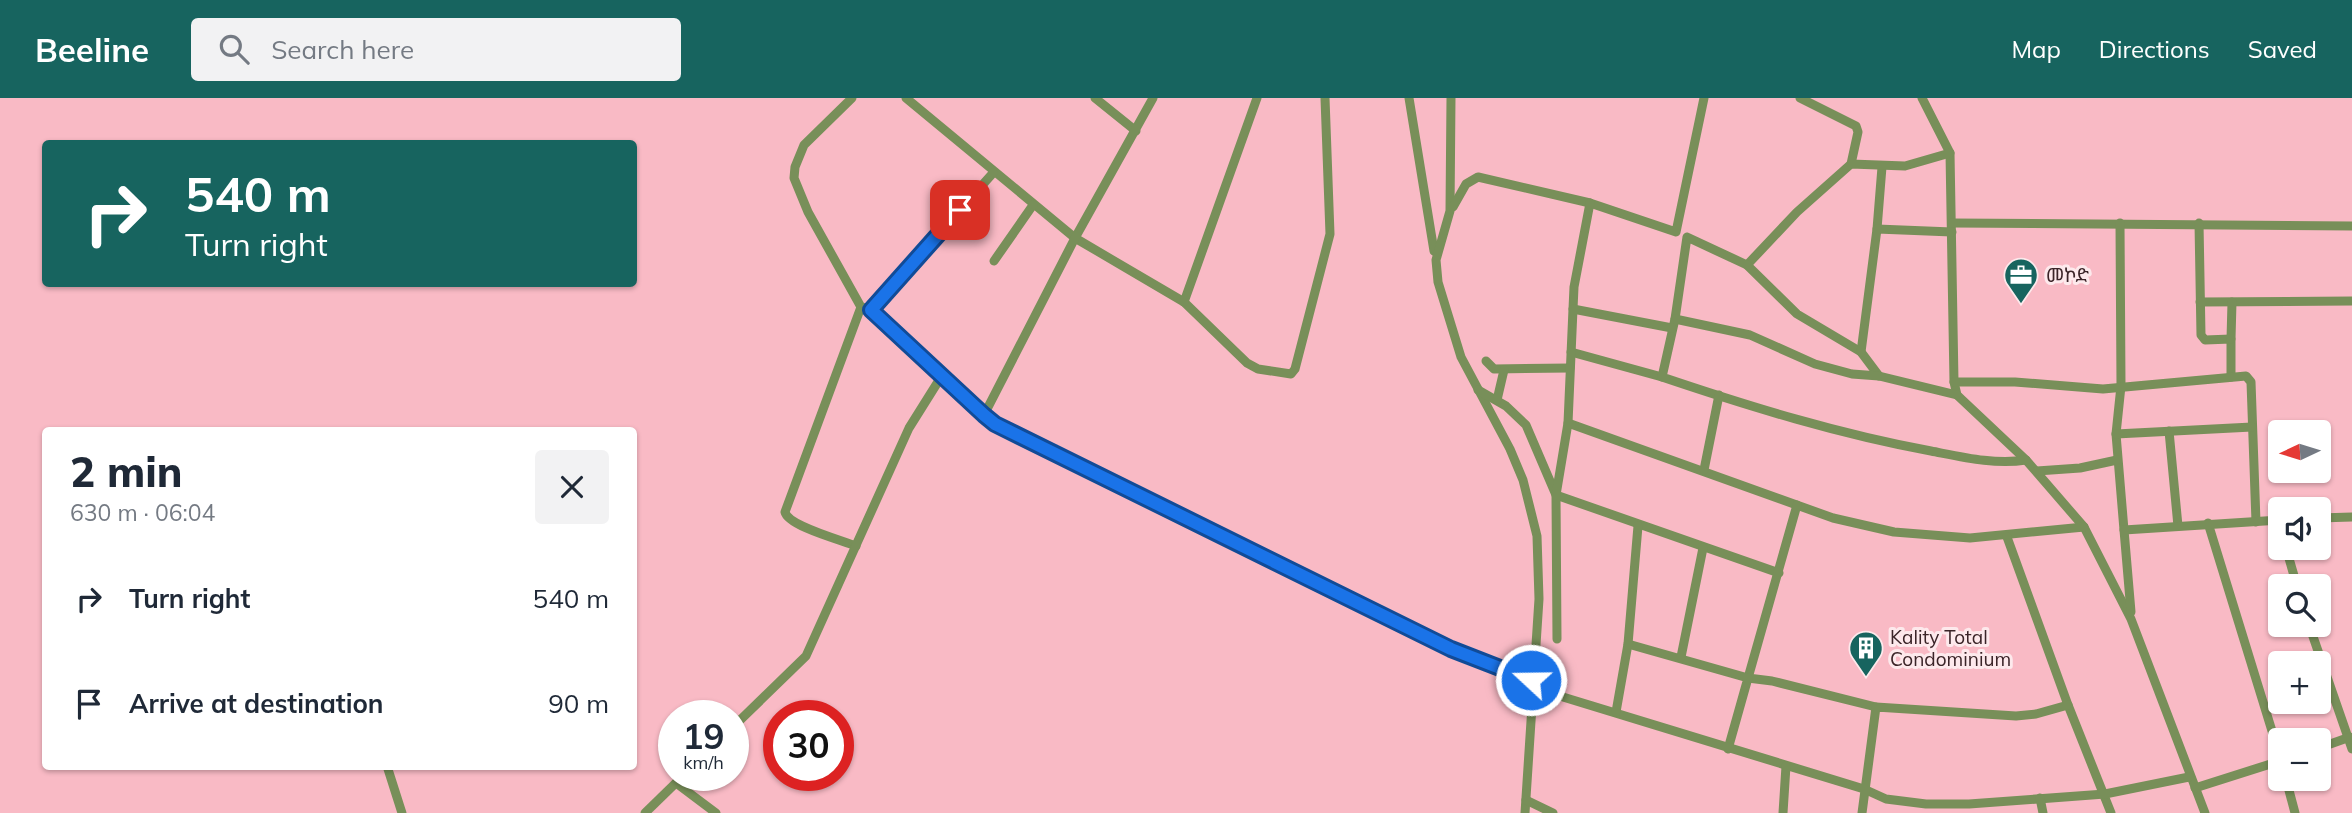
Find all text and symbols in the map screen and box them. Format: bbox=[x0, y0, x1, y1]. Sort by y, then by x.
search box bbox=[191, 18, 681, 81]
text: Beeline bbox=[35, 29, 149, 70]
icon: search bbox=[215, 30, 253, 68]
text: Search here bbox=[271, 33, 414, 66]
text: Map bbox=[2011, 34, 2061, 64]
text: Directions bbox=[2099, 34, 2210, 64]
text: Saved bbox=[2248, 34, 2317, 64]
text: 540 m bbox=[185, 163, 331, 224]
icon: right bbox=[70, 168, 161, 259]
pin bbox=[930, 180, 990, 240]
icon: arrive bbox=[941, 191, 979, 229]
text: Turn right bbox=[185, 224, 328, 264]
office icon: መኮድ bbox=[2002, 256, 2040, 305]
place label: መኮድ bbox=[2046, 263, 2090, 287]
north arrow bbox=[2268, 420, 2331, 483]
map controls bbox=[2268, 420, 2331, 791]
text: 2 min bbox=[70, 445, 183, 498]
button: close bbox=[535, 450, 609, 524]
button: sound bbox=[2268, 497, 2331, 560]
text: 630 m · 06:04 bbox=[70, 498, 215, 527]
button: search bbox=[2268, 574, 2331, 637]
icon: right bbox=[70, 580, 108, 618]
text: Turn right bbox=[129, 582, 250, 615]
text: 540 m bbox=[533, 582, 609, 615]
place label: Kality Total Condominium bbox=[1890, 625, 2011, 671]
building icon: Kality Total Condominium bbox=[1847, 629, 1885, 678]
position arrow bbox=[1494, 643, 1568, 717]
button: + bbox=[2268, 651, 2331, 714]
icon: arrive bbox=[70, 685, 108, 723]
text: Arrive at destination bbox=[129, 687, 384, 720]
text: 90 m bbox=[548, 687, 609, 720]
speed limit sign: 30 bbox=[763, 700, 854, 791]
text: 19 bbox=[682, 714, 725, 758]
button: − bbox=[2268, 728, 2331, 791]
text: km/h bbox=[683, 751, 724, 774]

